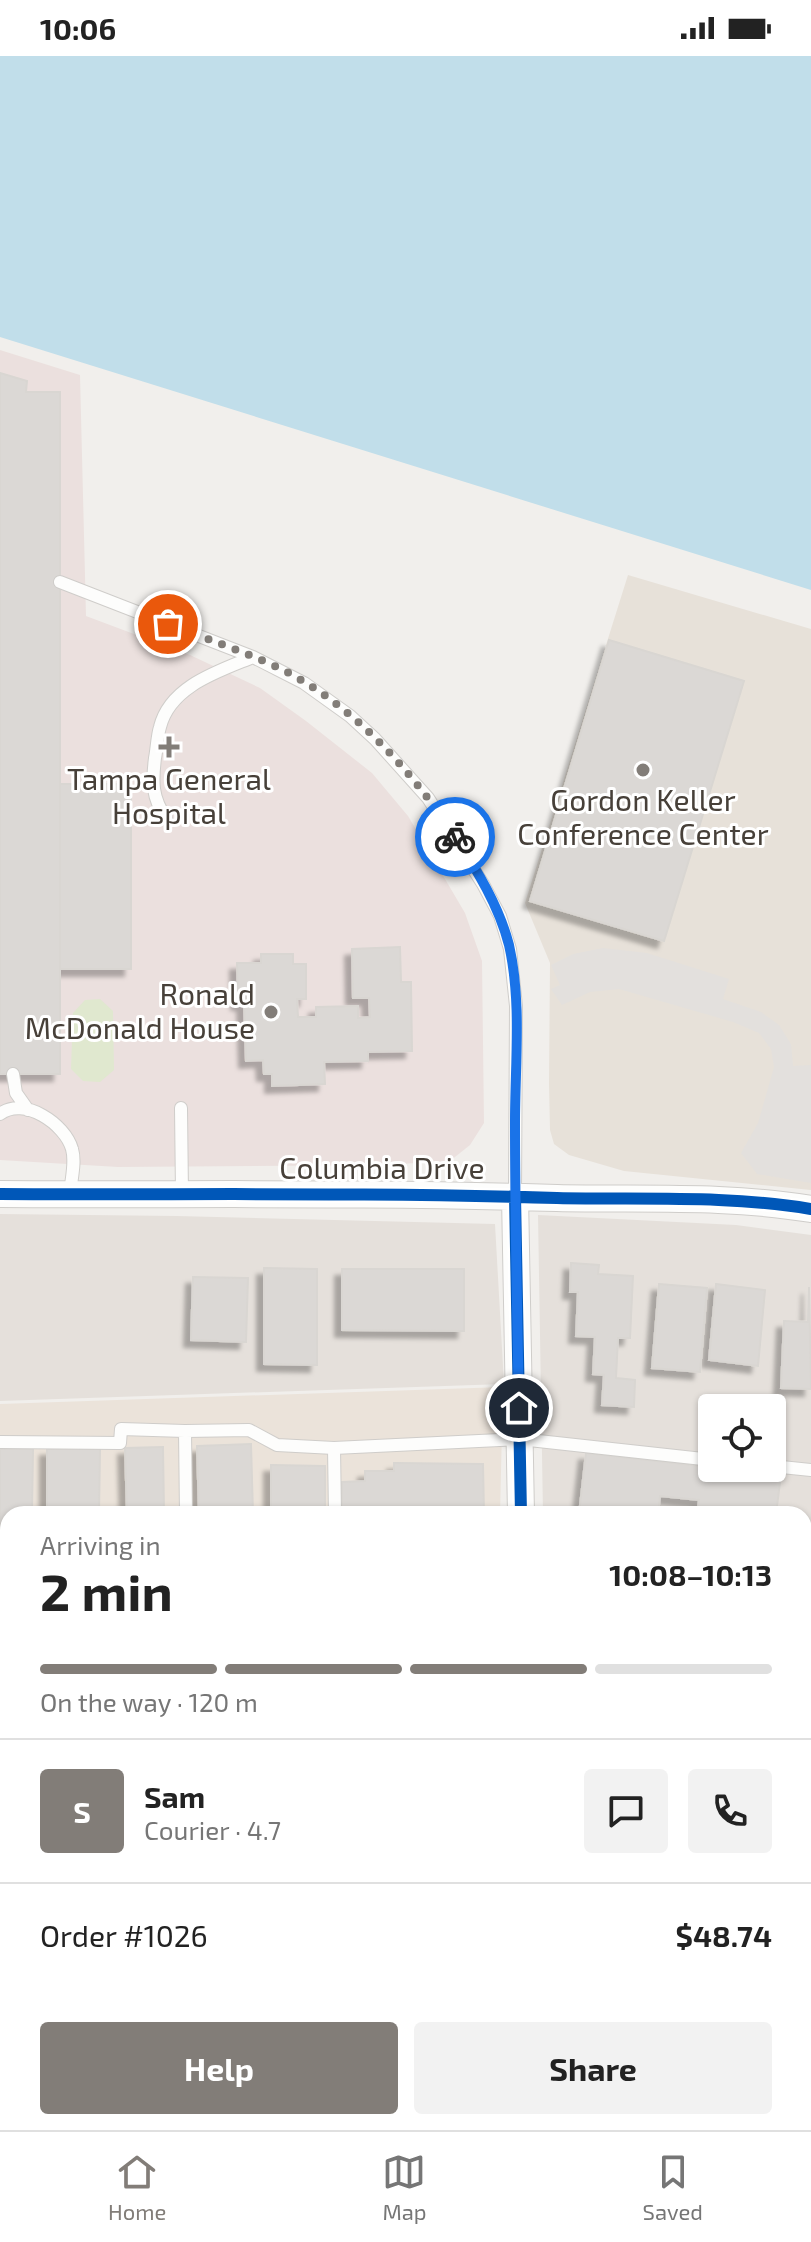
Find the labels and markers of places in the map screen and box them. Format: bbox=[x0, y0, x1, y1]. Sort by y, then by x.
pin bbox=[134, 590, 202, 658]
marker: Tampa General Hospital bbox=[158, 736, 180, 758]
place label: Tampa General Hospital bbox=[67, 760, 271, 830]
marker: Gordon Keller Conference Center bbox=[634, 761, 652, 779]
place label: Gordon Keller Conference Center bbox=[517, 781, 769, 851]
place label: Ronald McDonald House bbox=[25, 975, 255, 1045]
marker: Ronald McDonald House bbox=[262, 1003, 280, 1021]
pin bbox=[485, 1374, 553, 1442]

